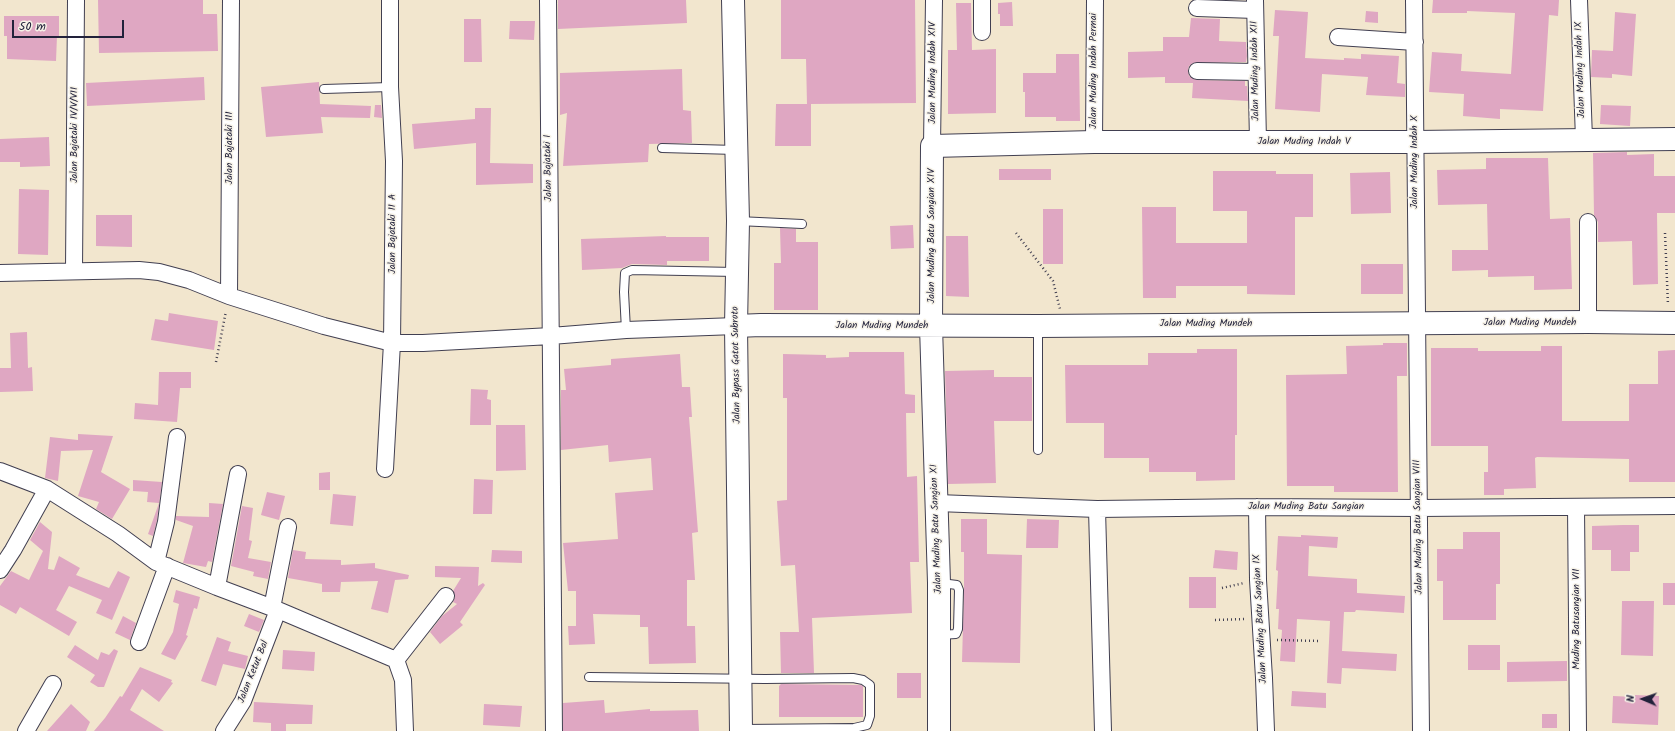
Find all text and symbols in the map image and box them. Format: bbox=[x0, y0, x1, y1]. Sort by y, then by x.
scale bar bbox=[14, 12, 126, 38]
street label: Jalan Muding Indah Permai bbox=[1088, 13, 1100, 129]
text: 50 m bbox=[19, 17, 46, 36]
street label: Jalan Muding Indah XII bbox=[1249, 21, 1263, 121]
street label: Jalan Muding Indah IX bbox=[1573, 21, 1589, 119]
street label: Jalan Muding Indah XIV bbox=[927, 22, 939, 124]
street label: Jalan Bajataki IV/V/VII bbox=[69, 87, 81, 183]
street label: Jalan Bajataki III bbox=[224, 111, 236, 185]
street label: Jalan Muding Indah X bbox=[1409, 115, 1421, 209]
street label: Jalan Bajataki I bbox=[542, 134, 556, 202]
street label: Jalan Muding Indah V bbox=[1258, 136, 1350, 148]
street label: Jalan Muding Batu Sangian XIV bbox=[926, 169, 938, 303]
street label: Jalan Bajataki II A bbox=[387, 194, 399, 274]
street label: Jalan Bypass Gatot Subroto bbox=[730, 306, 744, 424]
street label: Jalan Muding Mundeh bbox=[1484, 317, 1576, 329]
street label: Jalan Muding Mundeh bbox=[1160, 318, 1252, 330]
street label: Jalan Muding Mundeh bbox=[836, 320, 928, 332]
street label: Jalan Muding Batu Sangian VIII bbox=[1412, 459, 1426, 595]
street label: Jalan Muding Batu Sangian XI bbox=[929, 464, 945, 594]
street label: Jalan Muding Batu Sangian bbox=[1248, 501, 1364, 513]
street label: Jalan Muding Batu Sangian IX bbox=[1252, 554, 1270, 684]
street label: Muding Batusangian VII bbox=[1571, 569, 1583, 669]
street label: Jalan Ketut Bal bbox=[236, 639, 272, 705]
north arrow bbox=[1623, 679, 1663, 719]
text: N bbox=[1622, 695, 1640, 702]

